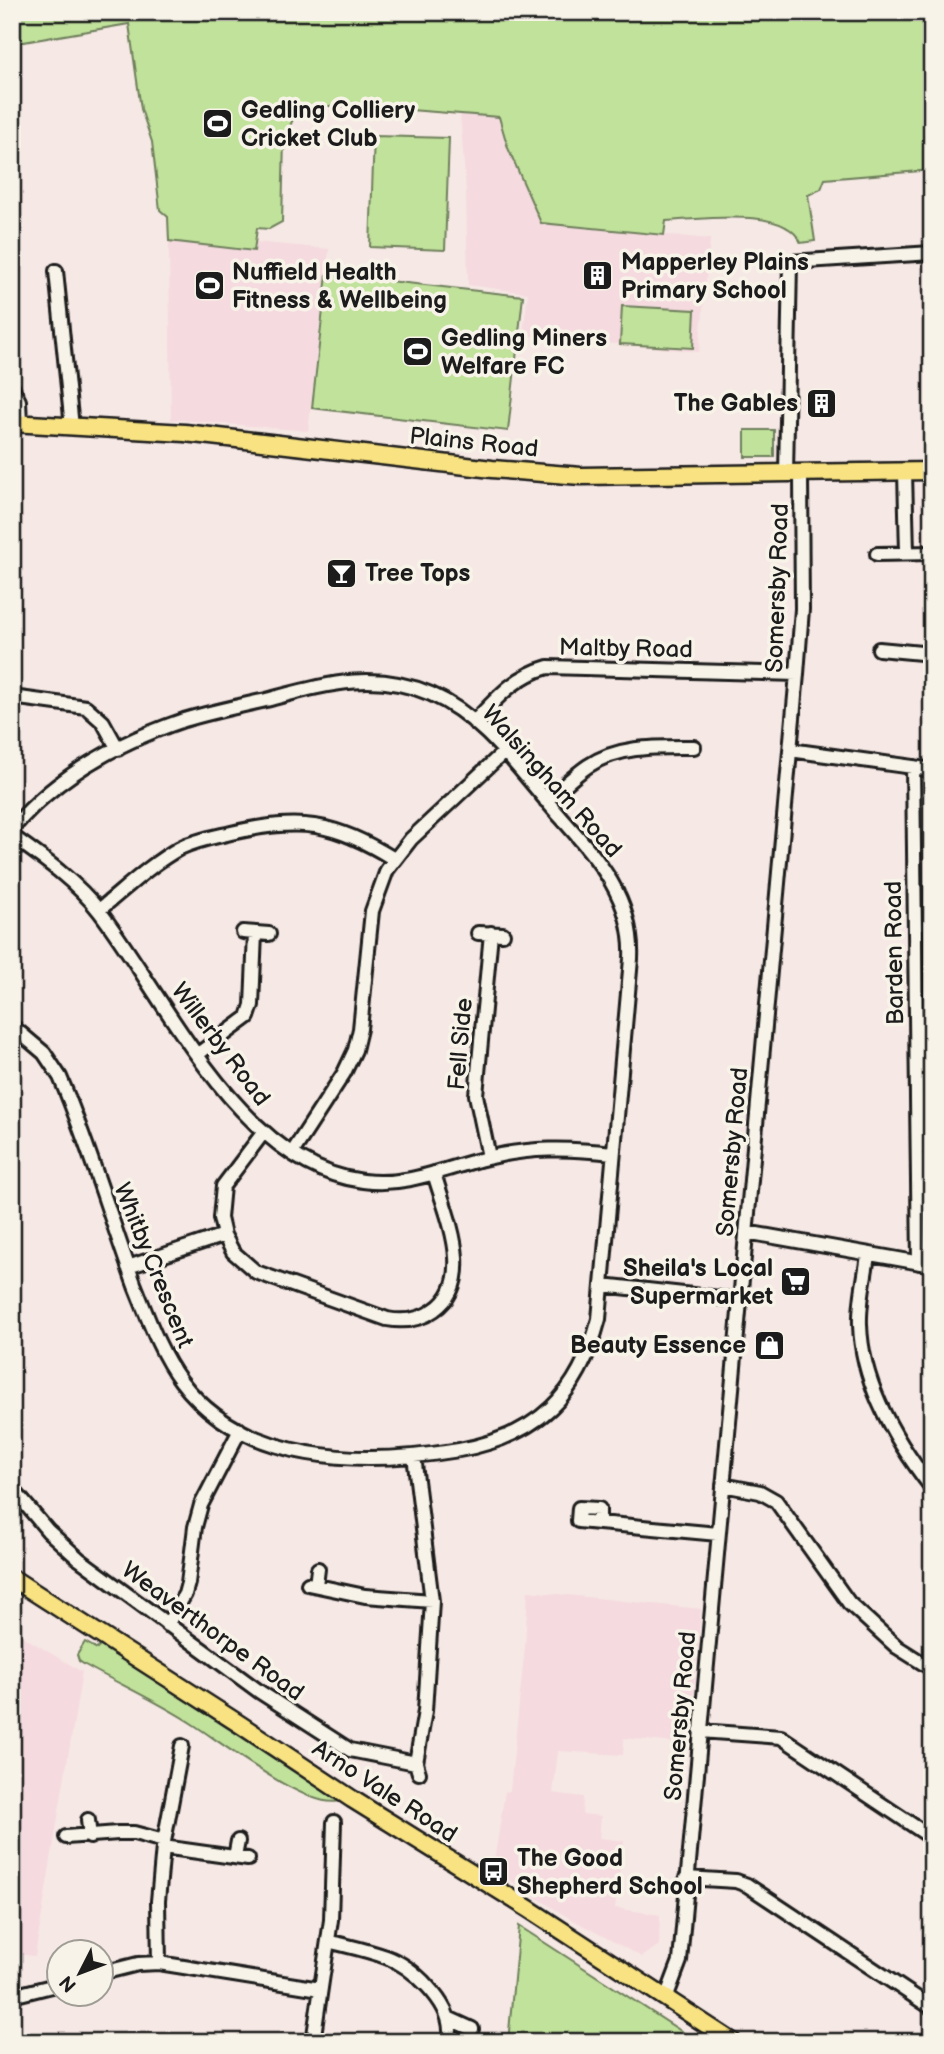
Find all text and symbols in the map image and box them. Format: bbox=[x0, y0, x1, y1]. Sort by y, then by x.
place label: Gedling Colliery Cricket Club bbox=[241, 96, 415, 153]
sports icon: Gedling Colliery Cricket Club bbox=[201, 107, 235, 141]
place label: Mapperley Plains Primary School bbox=[621, 248, 809, 305]
place label: Nuffield Health Fitness & Wellbeing bbox=[232, 258, 447, 315]
building icon: Mapperley Plains Primary School bbox=[581, 259, 615, 293]
sports icon: Nuffield Health Fitness & Wellbeing bbox=[192, 269, 226, 303]
place label: Gedling Miners Welfare FC bbox=[441, 324, 607, 381]
sports icon: Gedling Miners Welfare FC bbox=[401, 335, 435, 369]
building icon: The Gables bbox=[804, 386, 838, 420]
place label: The Gables bbox=[674, 389, 798, 418]
street label: Plains Road bbox=[408, 421, 540, 464]
street label: Somersby Road bbox=[760, 503, 795, 673]
bar icon: Tree Tops bbox=[325, 556, 359, 590]
place label: Tree Tops bbox=[365, 559, 471, 588]
street label: Maltby Road bbox=[559, 633, 693, 664]
street label: Walsingham Road bbox=[475, 699, 628, 864]
street label: Barden Road bbox=[879, 881, 910, 1025]
street label: Willerby Road bbox=[165, 977, 276, 1112]
street label: Fell Side bbox=[442, 997, 479, 1091]
street label: Somersby Road bbox=[711, 1066, 754, 1238]
street label: Whitby Crescent bbox=[107, 1178, 200, 1353]
place label: Sheila's Local Supermarket bbox=[623, 1254, 773, 1311]
supermarket icon: Sheila's Local Supermarket bbox=[779, 1265, 813, 1299]
shop icon: Beauty Essence bbox=[752, 1328, 786, 1362]
place label: Beauty Essence bbox=[570, 1331, 746, 1360]
street label: Weaverthorpe Road bbox=[116, 1555, 310, 1707]
street label: Somersby Road bbox=[659, 1630, 702, 1802]
street label: Arno Vale Road bbox=[307, 1734, 463, 1849]
place label: The Good Shepherd School bbox=[517, 1844, 703, 1901]
bus stop icon: The Good Shepherd School bbox=[477, 1855, 511, 1889]
north arrow bbox=[46, 1938, 116, 2008]
text: N bbox=[55, 1970, 82, 1996]

